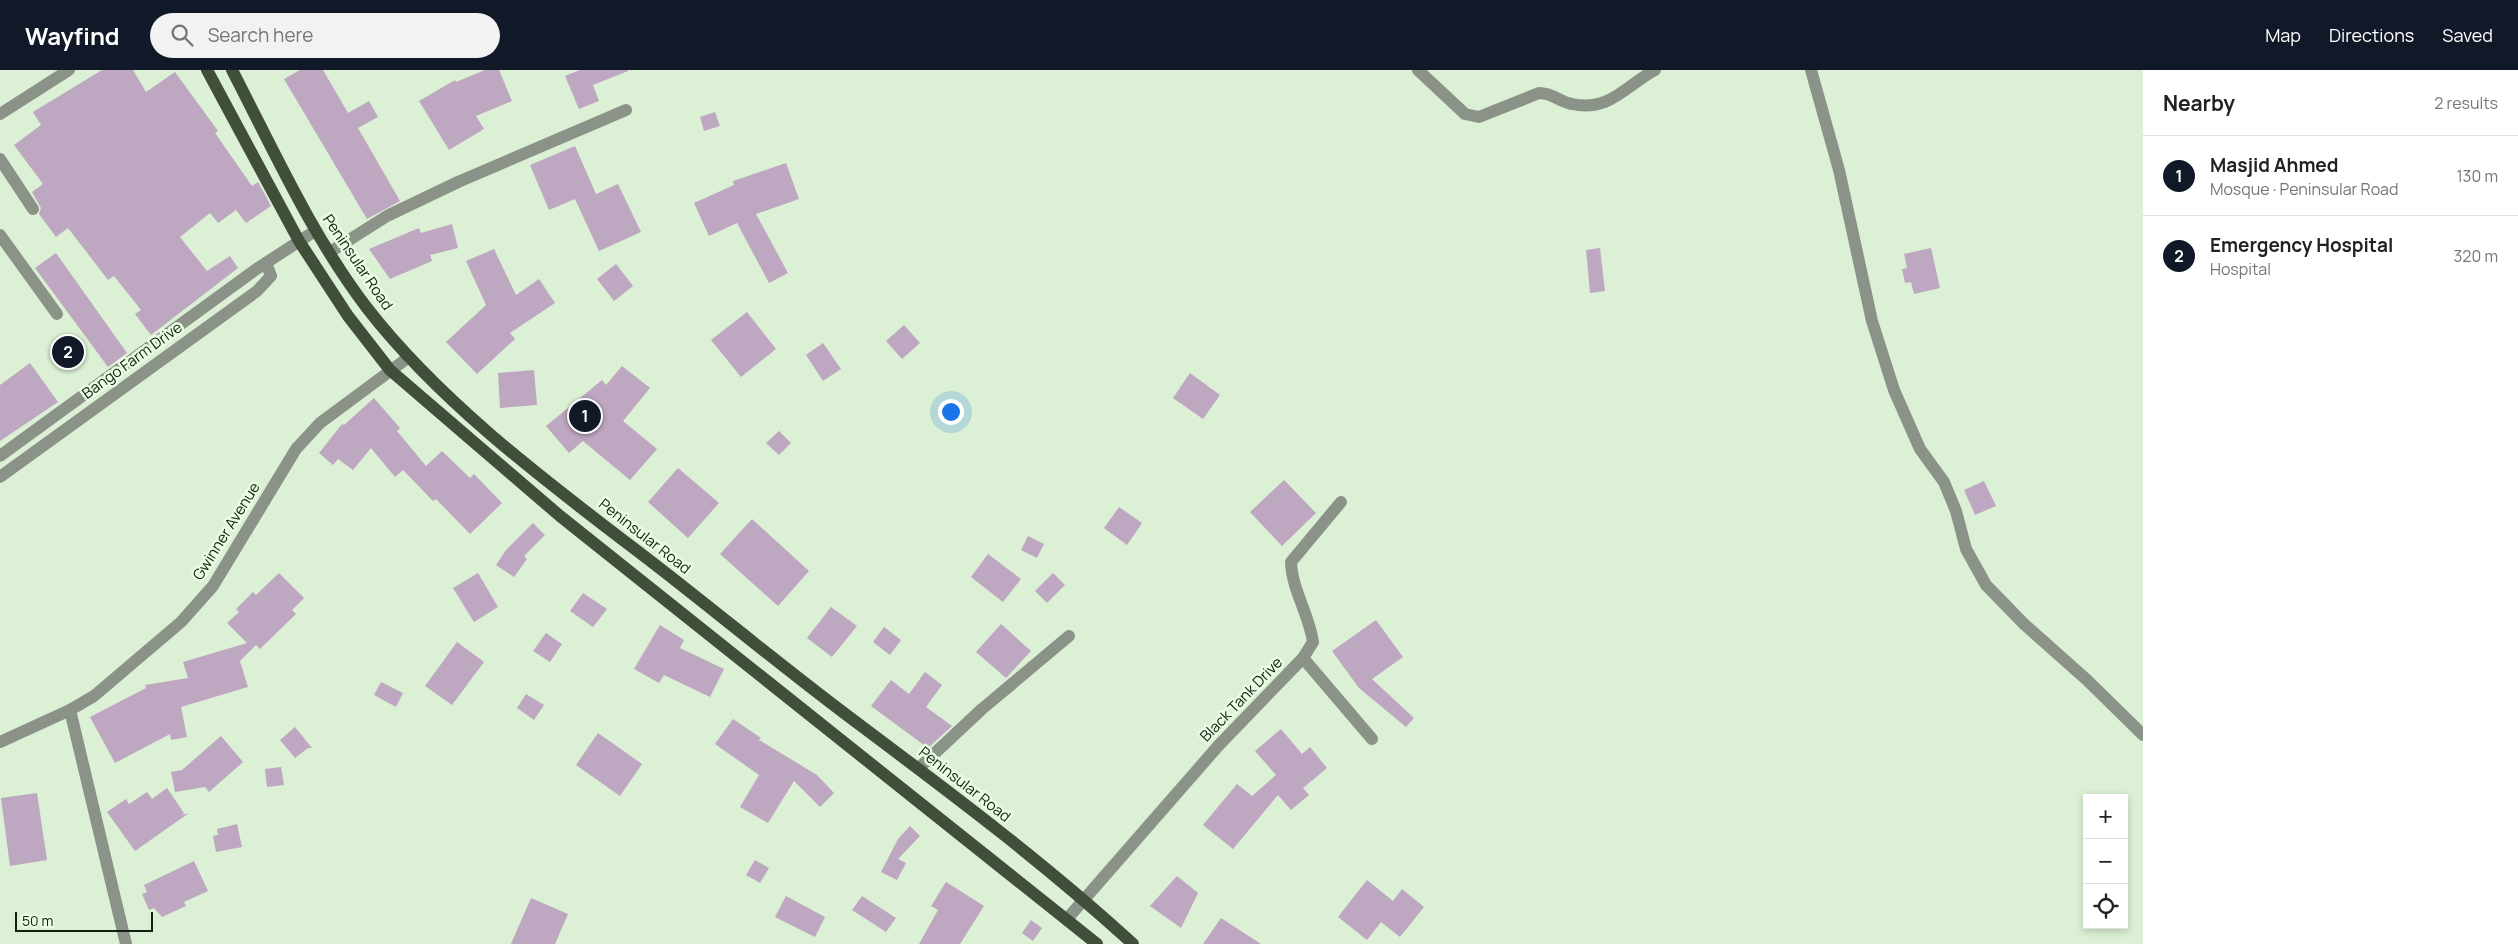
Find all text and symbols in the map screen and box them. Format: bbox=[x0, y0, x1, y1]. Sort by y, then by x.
search box bbox=[150, 13, 500, 58]
text: Wayfind bbox=[25, 19, 120, 52]
icon: search bbox=[168, 21, 196, 49]
text: Search here bbox=[208, 22, 313, 48]
text: Map bbox=[2265, 23, 2301, 47]
text: Directions bbox=[2329, 23, 2414, 47]
text: Saved bbox=[2442, 23, 2493, 47]
text: Nearby bbox=[2163, 89, 2235, 117]
text: 2 results bbox=[2434, 92, 2498, 114]
text: Masjid Ahmed bbox=[2210, 152, 2339, 178]
text: 1 bbox=[2175, 165, 2183, 187]
text: 130 m bbox=[2456, 165, 2498, 187]
text: Mosque · Peninsular Road bbox=[2210, 178, 2398, 200]
street label: Peninsular Road bbox=[318, 210, 398, 314]
text: Emergency Hospital bbox=[2210, 232, 2393, 258]
text: 2 bbox=[2174, 245, 2184, 267]
text: 320 m bbox=[2454, 245, 2498, 267]
text: Hospital bbox=[2210, 258, 2271, 280]
street label: Bango Farm Drive bbox=[78, 316, 186, 403]
pin: 2 bbox=[52, 333, 84, 371]
pin: 1 bbox=[569, 397, 601, 435]
your location bbox=[938, 399, 964, 425]
street label: Gwinner Avenue bbox=[187, 478, 265, 584]
street label: Peninsular Road bbox=[595, 493, 695, 579]
street label: Black Tank Drive bbox=[1195, 652, 1287, 746]
street label: Peninsular Road bbox=[915, 741, 1015, 827]
map controls bbox=[2083, 794, 2128, 929]
button: + bbox=[2083, 794, 2128, 839]
button: − bbox=[2083, 839, 2128, 884]
button: locate bbox=[2083, 884, 2128, 929]
scale bar bbox=[15, 909, 152, 932]
text: 50 m bbox=[22, 911, 53, 930]

